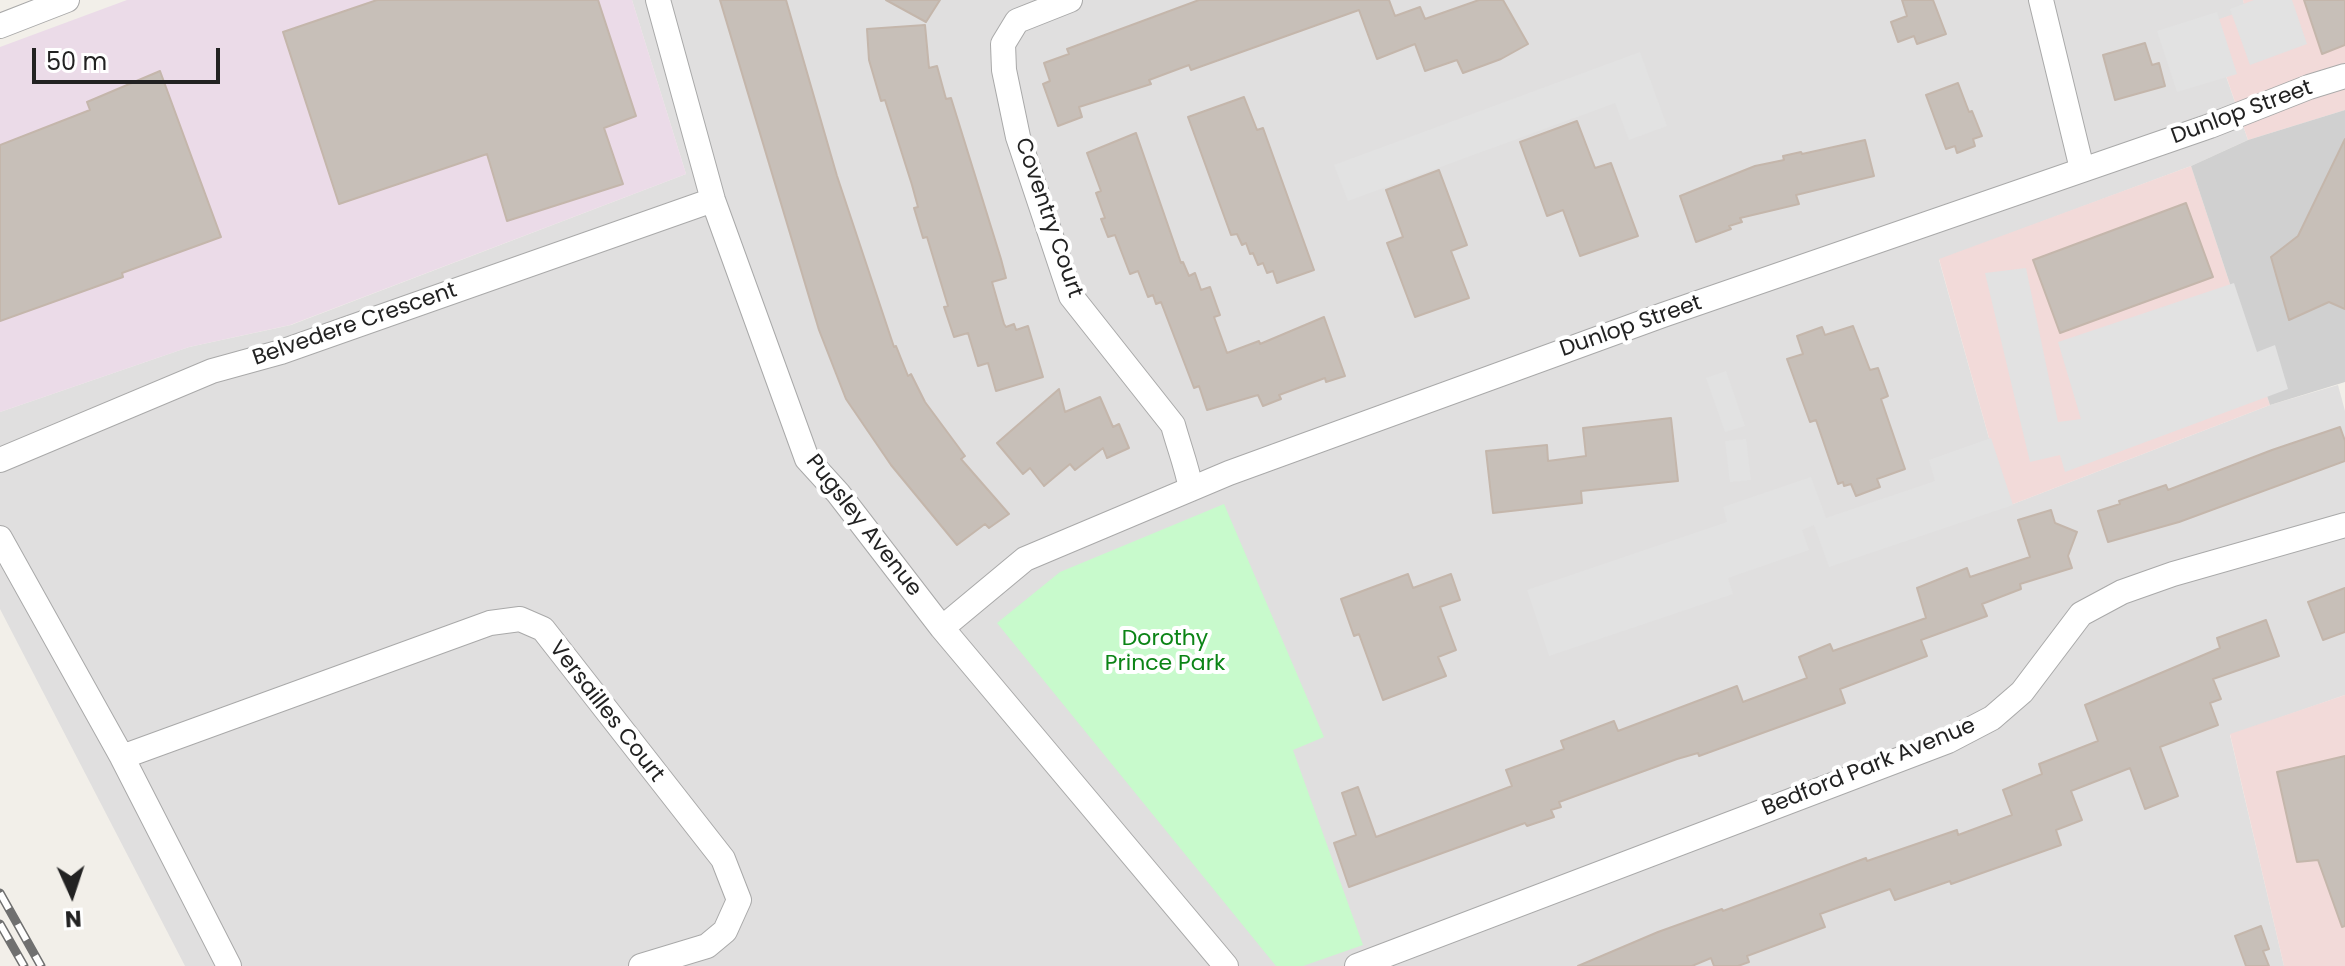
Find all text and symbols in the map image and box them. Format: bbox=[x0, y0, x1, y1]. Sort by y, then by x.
scale bar bbox=[36, 32, 224, 82]
text: 50 m bbox=[46, 45, 107, 78]
street label: Dunlop Street bbox=[2168, 75, 2316, 151]
street label: Coventry Court bbox=[1008, 135, 1088, 301]
street label: Belvedere Crescent bbox=[249, 278, 461, 372]
street label: Dunlop Street bbox=[1557, 290, 1705, 364]
street label: Pugsley Avenue bbox=[799, 450, 927, 602]
park label: Dorothy Prince Park bbox=[1105, 626, 1225, 678]
street label: Versailles Court bbox=[543, 636, 669, 788]
street label: Bedford Park Avenue bbox=[1758, 713, 1980, 823]
north arrow bbox=[32, 854, 112, 934]
text: N bbox=[64, 903, 82, 934]

